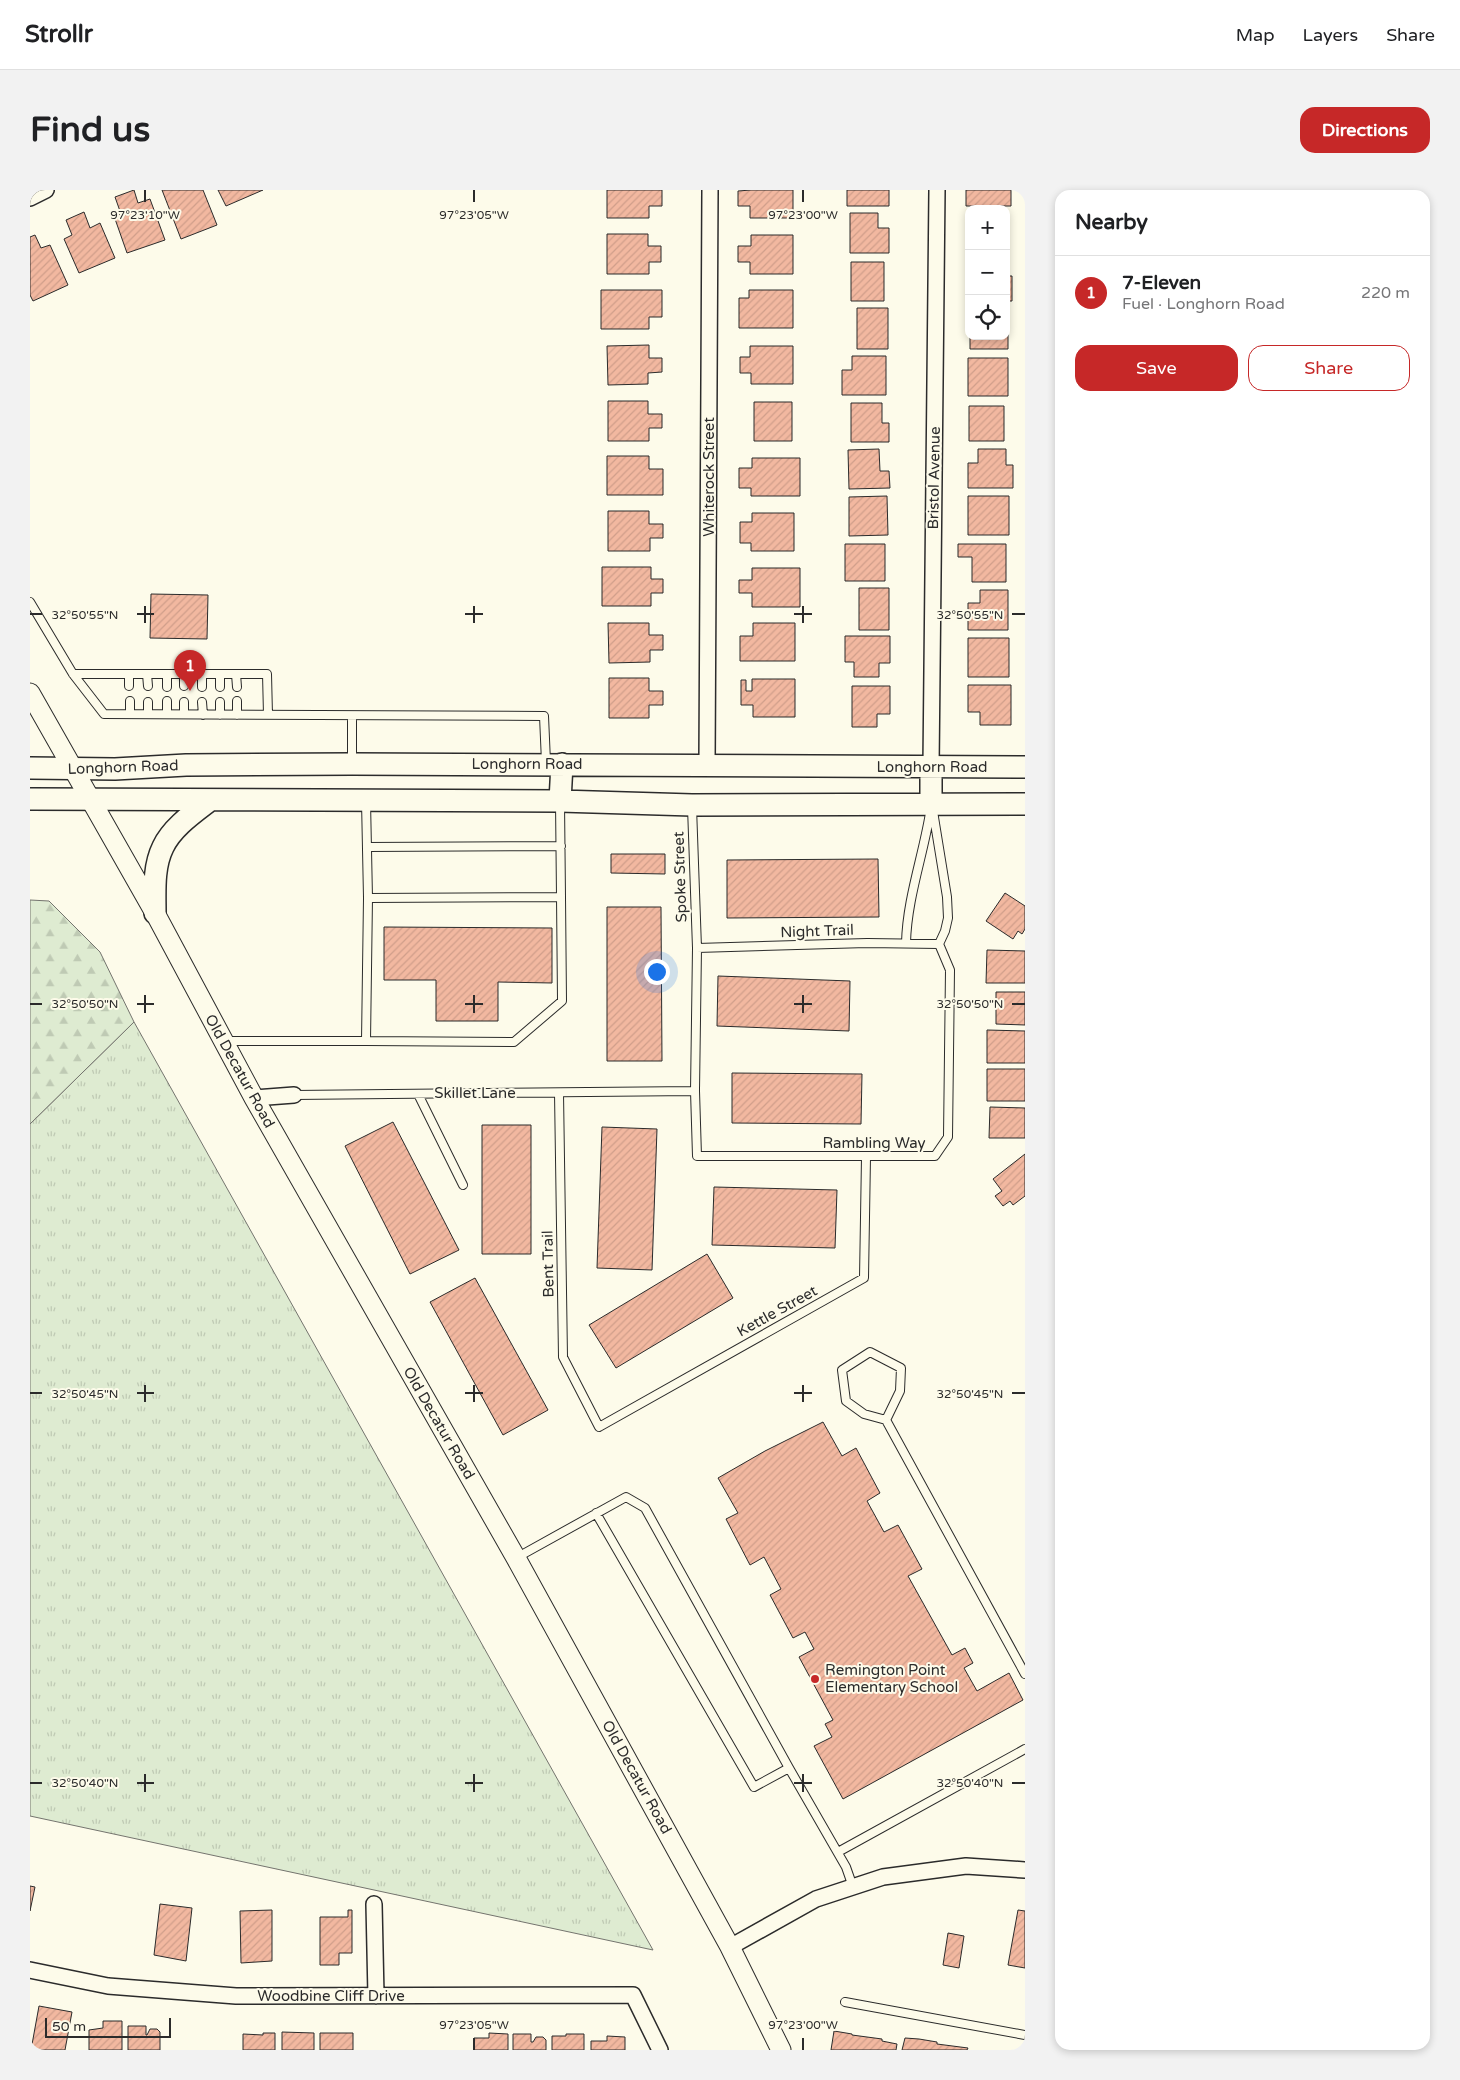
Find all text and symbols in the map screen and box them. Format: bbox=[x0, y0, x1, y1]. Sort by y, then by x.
text: Strollr bbox=[25, 20, 93, 49]
text: Map bbox=[1236, 24, 1275, 46]
text: Layers bbox=[1303, 24, 1358, 46]
text: Share bbox=[1386, 24, 1435, 46]
button: Directions bbox=[1300, 107, 1430, 153]
text: Find us bbox=[30, 109, 150, 151]
map controls bbox=[965, 205, 1010, 340]
button: + bbox=[965, 205, 1010, 250]
text: 97°23'10"W bbox=[110, 208, 180, 222]
text: 97°23'05"W bbox=[439, 208, 509, 222]
text: 97°23'00"W bbox=[768, 208, 838, 222]
text: Nearby bbox=[1075, 210, 1148, 235]
button: − bbox=[965, 250, 1010, 295]
text: 7-Eleven bbox=[1122, 272, 1201, 294]
text: 1 bbox=[1086, 283, 1096, 303]
text: 220 m bbox=[1361, 283, 1410, 303]
text: Fuel · Longhorn Road bbox=[1122, 294, 1285, 314]
button: locate bbox=[965, 295, 1010, 340]
button: Save bbox=[1075, 345, 1238, 391]
button: Share bbox=[1248, 345, 1410, 391]
street label: Whiterock Street bbox=[700, 417, 718, 537]
street label: Bristol Avenue bbox=[924, 426, 944, 530]
text: 32°50'55"N bbox=[52, 608, 119, 622]
text: 32°50'55"N bbox=[937, 608, 1004, 622]
pin: 1 bbox=[174, 650, 206, 691]
street label: Longhorn Road bbox=[471, 755, 583, 773]
street label: Longhorn Road bbox=[67, 756, 179, 778]
street label: Longhorn Road bbox=[876, 758, 988, 776]
street label: Spoke Street bbox=[669, 831, 691, 923]
street label: Night Trail bbox=[780, 921, 854, 941]
your location bbox=[644, 959, 670, 985]
text: 32°50'50"N bbox=[52, 997, 119, 1011]
text: 32°50'50"N bbox=[937, 997, 1004, 1011]
street label: Old Decatur Road bbox=[201, 1011, 279, 1131]
street label: Skillet Lane bbox=[434, 1084, 516, 1102]
street label: Rambling Way bbox=[822, 1134, 926, 1152]
street label: Bent Trail bbox=[538, 1230, 558, 1298]
street label: Kettle Street bbox=[734, 1281, 821, 1340]
street label: Old Decatur Road bbox=[399, 1363, 479, 1483]
text: 32°50'45"N bbox=[52, 1387, 119, 1401]
text: 32°50'45"N bbox=[937, 1387, 1004, 1401]
place label: Remington Point Elementary School bbox=[825, 1661, 958, 1696]
marker: Remington Point Elementary School bbox=[809, 1673, 821, 1685]
street label: Old Decatur Road bbox=[598, 1717, 676, 1837]
text: 32°50'40"N bbox=[52, 1776, 119, 1790]
text: 32°50'40"N bbox=[937, 1776, 1004, 1790]
street label: Woodbine Cliff Drive bbox=[257, 1987, 405, 2005]
scale bar bbox=[45, 2015, 171, 2038]
text: 50 m bbox=[52, 2018, 86, 2035]
text: 97°23'05"W bbox=[439, 2018, 509, 2032]
text: 97°23'00"W bbox=[768, 2018, 838, 2032]

